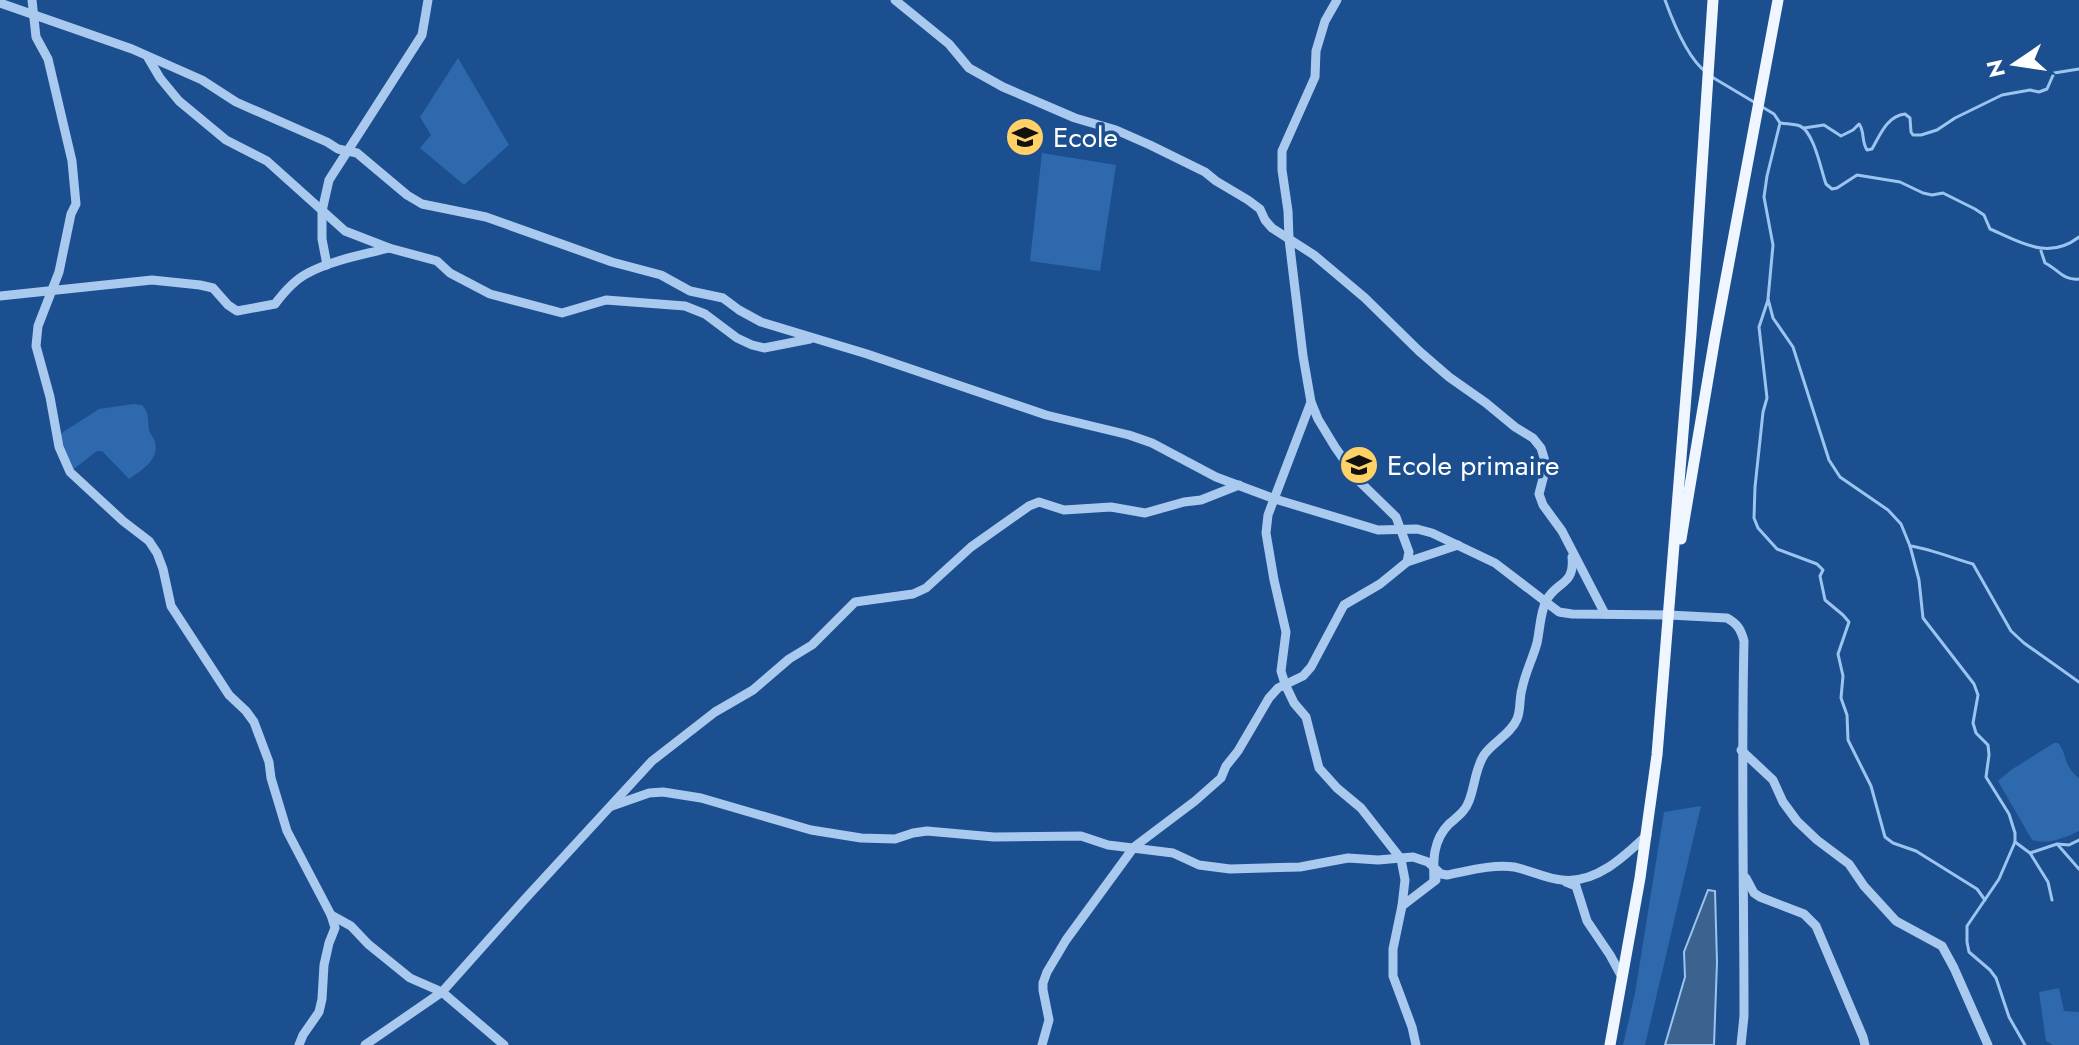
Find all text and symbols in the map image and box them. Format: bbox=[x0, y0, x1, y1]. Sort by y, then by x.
north arrow bbox=[1975, 24, 2055, 104]
text: N bbox=[1978, 56, 2013, 81]
school or university icon: Ecole bbox=[1004, 116, 1046, 158]
place label: Ecole bbox=[1053, 117, 1118, 158]
school or university icon: Ecole primaire bbox=[1338, 444, 1380, 486]
place label: Ecole primaire bbox=[1387, 445, 1559, 486]

